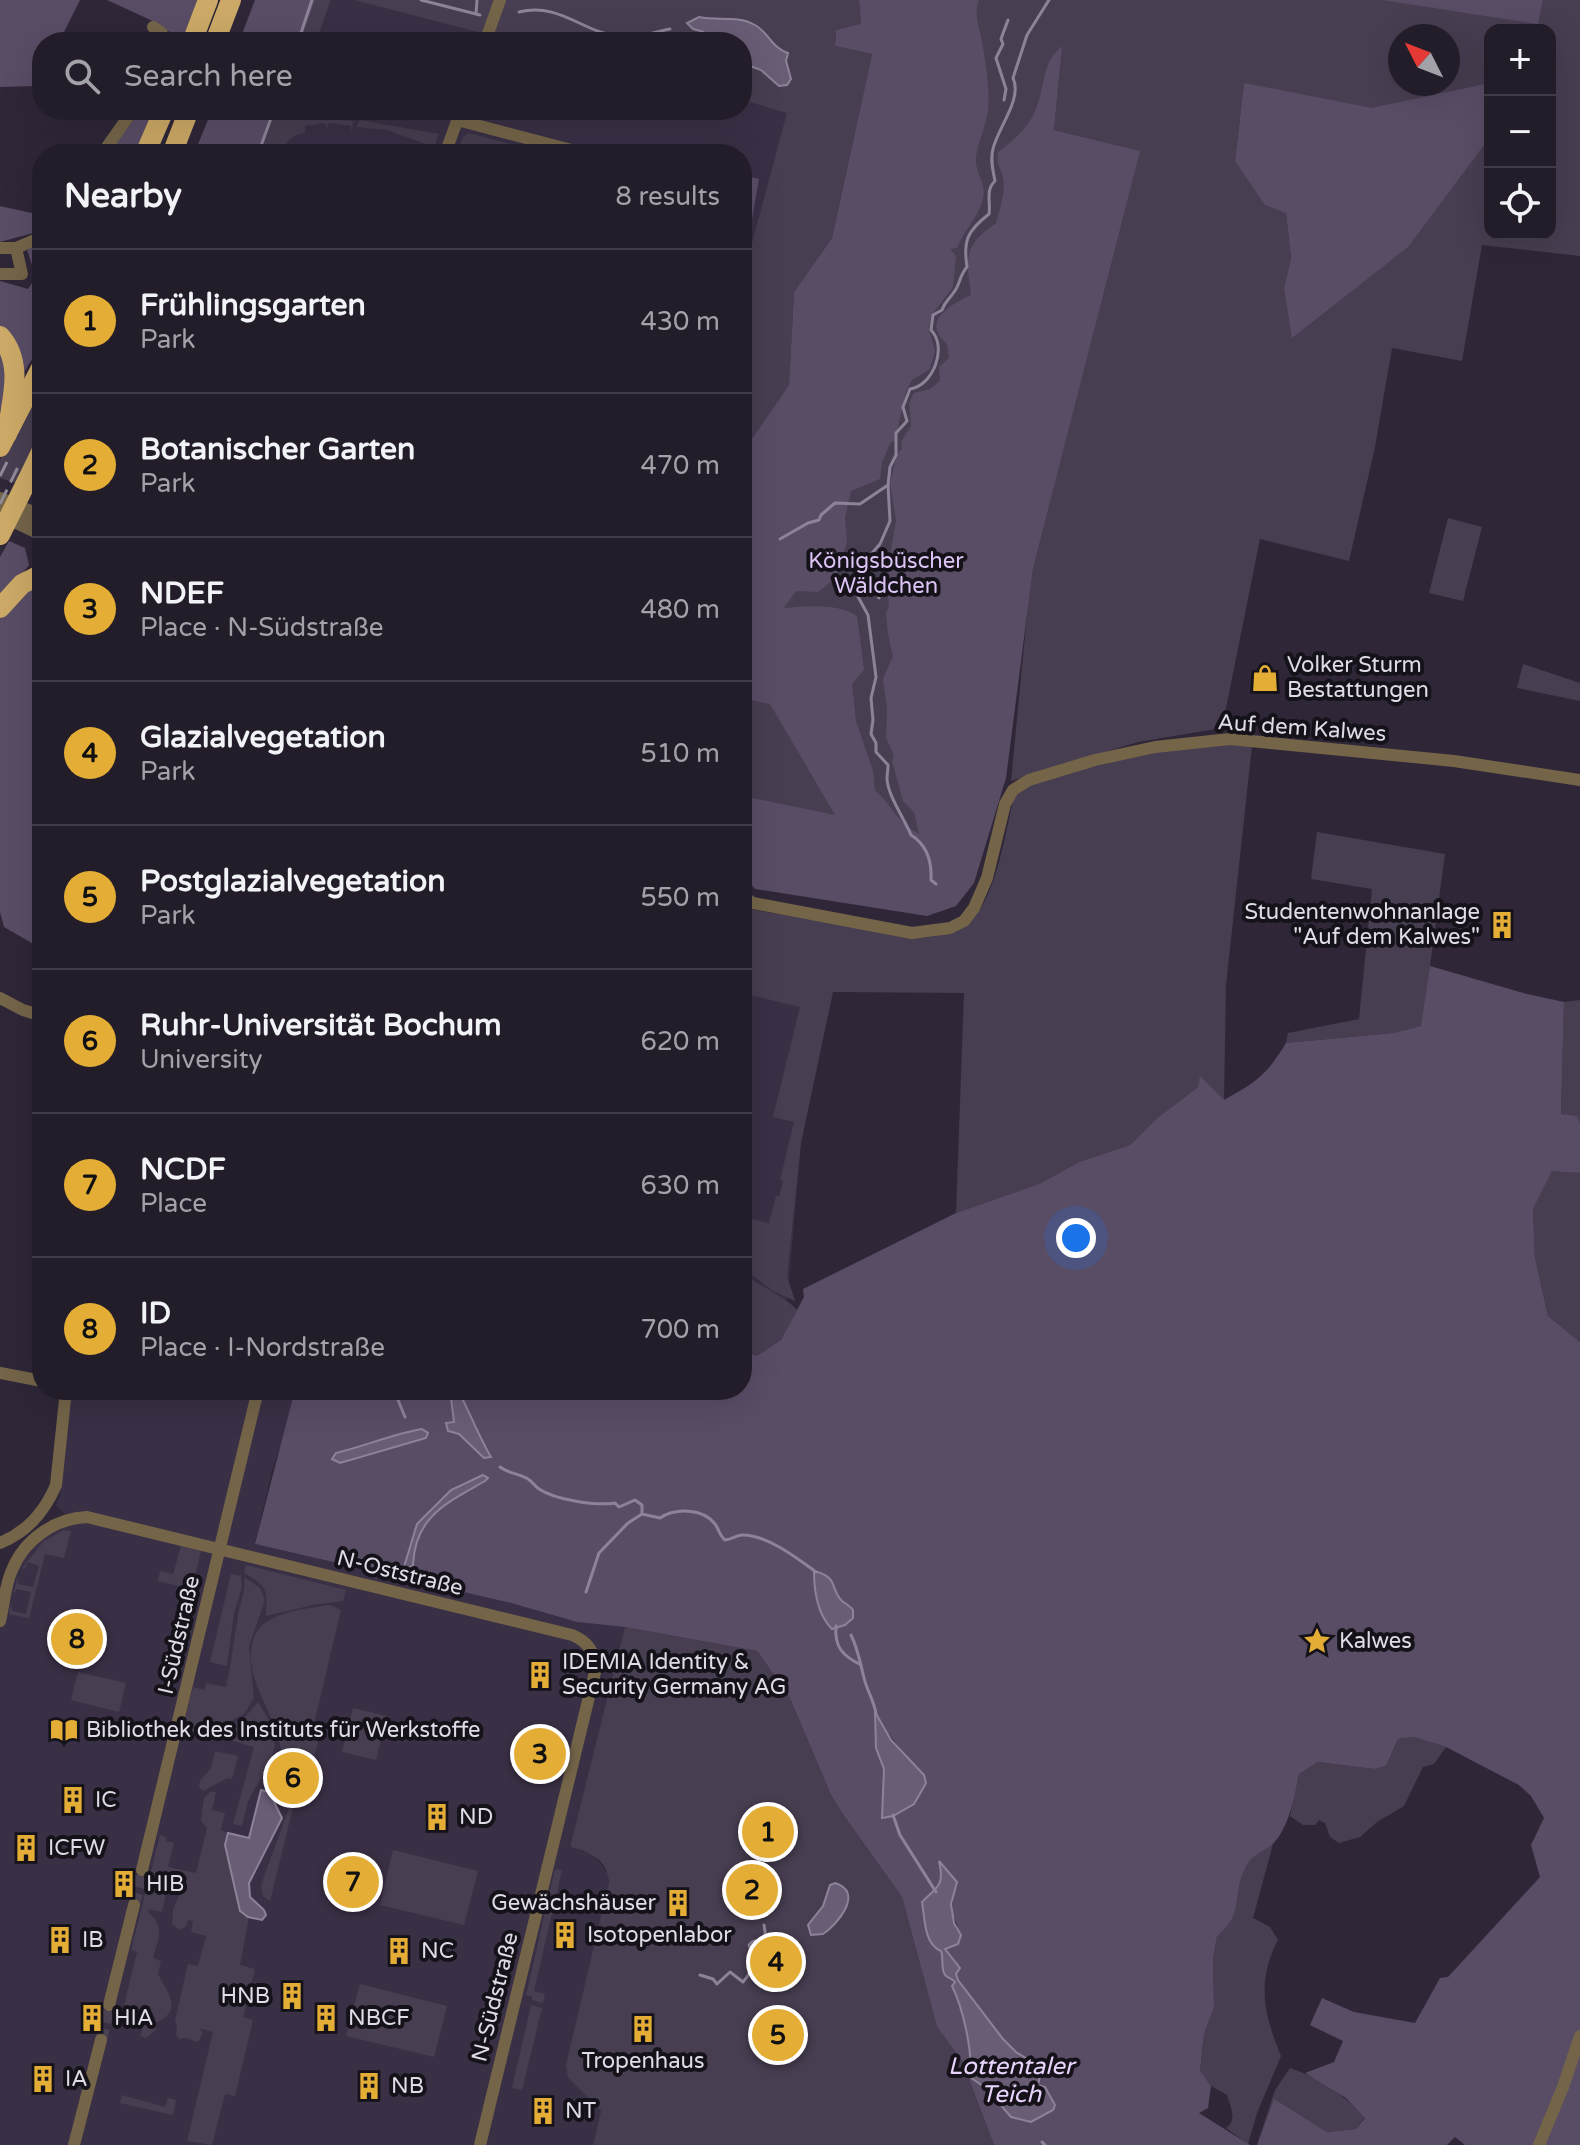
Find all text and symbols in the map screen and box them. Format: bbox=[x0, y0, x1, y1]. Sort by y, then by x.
north arrow bbox=[1388, 24, 1460, 96]
map controls bbox=[1484, 24, 1556, 240]
button: + bbox=[1484, 24, 1556, 96]
search box bbox=[32, 32, 752, 120]
icon: search bbox=[60, 54, 104, 98]
text: Search here bbox=[124, 58, 293, 95]
button: − bbox=[1484, 96, 1556, 168]
button: locate bbox=[1484, 168, 1556, 240]
text: Nearby bbox=[64, 176, 182, 217]
text: 8 results bbox=[615, 181, 720, 212]
text: Frühlingsgarten bbox=[140, 287, 366, 324]
text: 1 bbox=[82, 306, 98, 337]
text: 430 m bbox=[640, 306, 720, 337]
text: Park bbox=[140, 324, 196, 355]
text: Botanischer Garten bbox=[140, 431, 415, 468]
text: 2 bbox=[82, 450, 98, 481]
text: 470 m bbox=[640, 450, 720, 481]
text: Park bbox=[140, 468, 196, 499]
park label: Königsbüscher Wäldchen bbox=[808, 548, 964, 599]
text: NDEF bbox=[140, 575, 224, 612]
text: 3 bbox=[82, 594, 98, 625]
text: 480 m bbox=[640, 594, 720, 625]
text: Place · N-Südstraße bbox=[140, 612, 384, 643]
place label: Volker Sturm Bestattungen bbox=[1287, 652, 1429, 703]
shop icon: Volker Sturm Bestattungen bbox=[1250, 663, 1280, 693]
street label: Auf dem Kalwes bbox=[1217, 709, 1387, 747]
text: Glazialvegetation bbox=[140, 719, 386, 756]
text: 4 bbox=[82, 738, 98, 769]
text: 510 m bbox=[640, 738, 720, 769]
text: Park bbox=[140, 756, 196, 787]
text: Postglazialvegetation bbox=[140, 863, 446, 900]
text: 5 bbox=[82, 882, 98, 913]
text: 550 m bbox=[640, 882, 720, 913]
place label: Studentenwohnanlage "Auf dem Kalwes" bbox=[1244, 899, 1480, 950]
text: Park bbox=[140, 900, 196, 931]
building icon: Studentenwohnanlage "Auf dem Kalwes" bbox=[1487, 910, 1517, 940]
text: Ruhr-Universität Bochum bbox=[140, 1007, 502, 1044]
text: 6 bbox=[82, 1026, 98, 1057]
text: 620 m bbox=[640, 1026, 720, 1057]
text: University bbox=[140, 1044, 263, 1075]
text: NCDF bbox=[140, 1151, 226, 1188]
text: 7 bbox=[82, 1170, 98, 1201]
text: 630 m bbox=[640, 1170, 720, 1201]
text: Place bbox=[140, 1188, 207, 1219]
your location bbox=[1056, 1218, 1096, 1258]
text: ID bbox=[140, 1295, 171, 1332]
text: 8 bbox=[82, 1314, 98, 1345]
text: 700 m bbox=[640, 1314, 720, 1345]
text: Place · I-Nordstraße bbox=[140, 1332, 385, 1363]
street label: N-Oststraße bbox=[334, 1545, 466, 1601]
street label: I-Südstraße bbox=[153, 1573, 205, 1697]
pin: 8 bbox=[51, 1609, 103, 1669]
place icon: Kalwes bbox=[1302, 1626, 1332, 1656]
place label: Kalwes bbox=[1339, 1628, 1412, 1654]
place label: IDEMIA Identity & Security Germany AG bbox=[562, 1649, 786, 1700]
building icon: IDEMIA Identity & Security Germany AG bbox=[525, 1660, 555, 1690]
library icon: Bibliothek des Instituts für Werkstoffe bbox=[49, 1715, 79, 1745]
place label: Bibliothek des Instituts für Werkstoffe bbox=[86, 1717, 480, 1743]
pin: 3 bbox=[514, 1724, 566, 1784]
pin: 6 bbox=[267, 1748, 319, 1808]
building icon: IC bbox=[58, 1785, 88, 1815]
place label: IC bbox=[95, 1787, 117, 1813]
building icon: ND bbox=[422, 1802, 452, 1832]
pin: 1 bbox=[742, 1802, 794, 1862]
place label: ND bbox=[459, 1804, 493, 1830]
building icon: ICFW bbox=[11, 1833, 41, 1863]
place label: ICFW bbox=[48, 1835, 105, 1861]
pin: 7 bbox=[327, 1852, 379, 1912]
pin: 2 bbox=[726, 1860, 778, 1920]
building icon: HIB bbox=[109, 1869, 139, 1899]
place label: HIB bbox=[146, 1871, 184, 1897]
building icon: Gewächshäuser bbox=[663, 1888, 693, 1918]
place label: Gewächshäuser bbox=[491, 1890, 657, 1916]
building icon: Isotopenlabor bbox=[550, 1920, 580, 1950]
place label: Isotopenlabor bbox=[587, 1922, 732, 1948]
building icon: IB bbox=[45, 1925, 75, 1955]
place label: IB bbox=[82, 1927, 104, 1953]
street label: N-Südstraße bbox=[466, 1930, 524, 2064]
pin: 4 bbox=[750, 1932, 802, 1992]
building icon: NC bbox=[384, 1936, 414, 1966]
place label: NC bbox=[421, 1938, 454, 1964]
building icon: HNB bbox=[277, 1981, 307, 2011]
place label: HNB bbox=[220, 1983, 270, 2009]
building icon: HIA bbox=[77, 2003, 107, 2033]
building icon: NBCF bbox=[311, 2003, 341, 2033]
place label: HIA bbox=[114, 2005, 153, 2031]
place label: NBCF bbox=[348, 2005, 410, 2031]
pin: 5 bbox=[752, 2005, 804, 2065]
building icon: Tropenhaus bbox=[628, 2014, 658, 2044]
place label: Tropenhaus bbox=[582, 2048, 704, 2074]
water label: Lottentaler Teich bbox=[948, 2052, 1077, 2109]
building icon: IA bbox=[28, 2064, 58, 2094]
place label: IA bbox=[65, 2066, 88, 2092]
building icon: NB bbox=[354, 2071, 384, 2101]
place label: NB bbox=[391, 2073, 424, 2099]
building icon: NT bbox=[528, 2096, 558, 2126]
place label: NT bbox=[565, 2098, 597, 2124]

